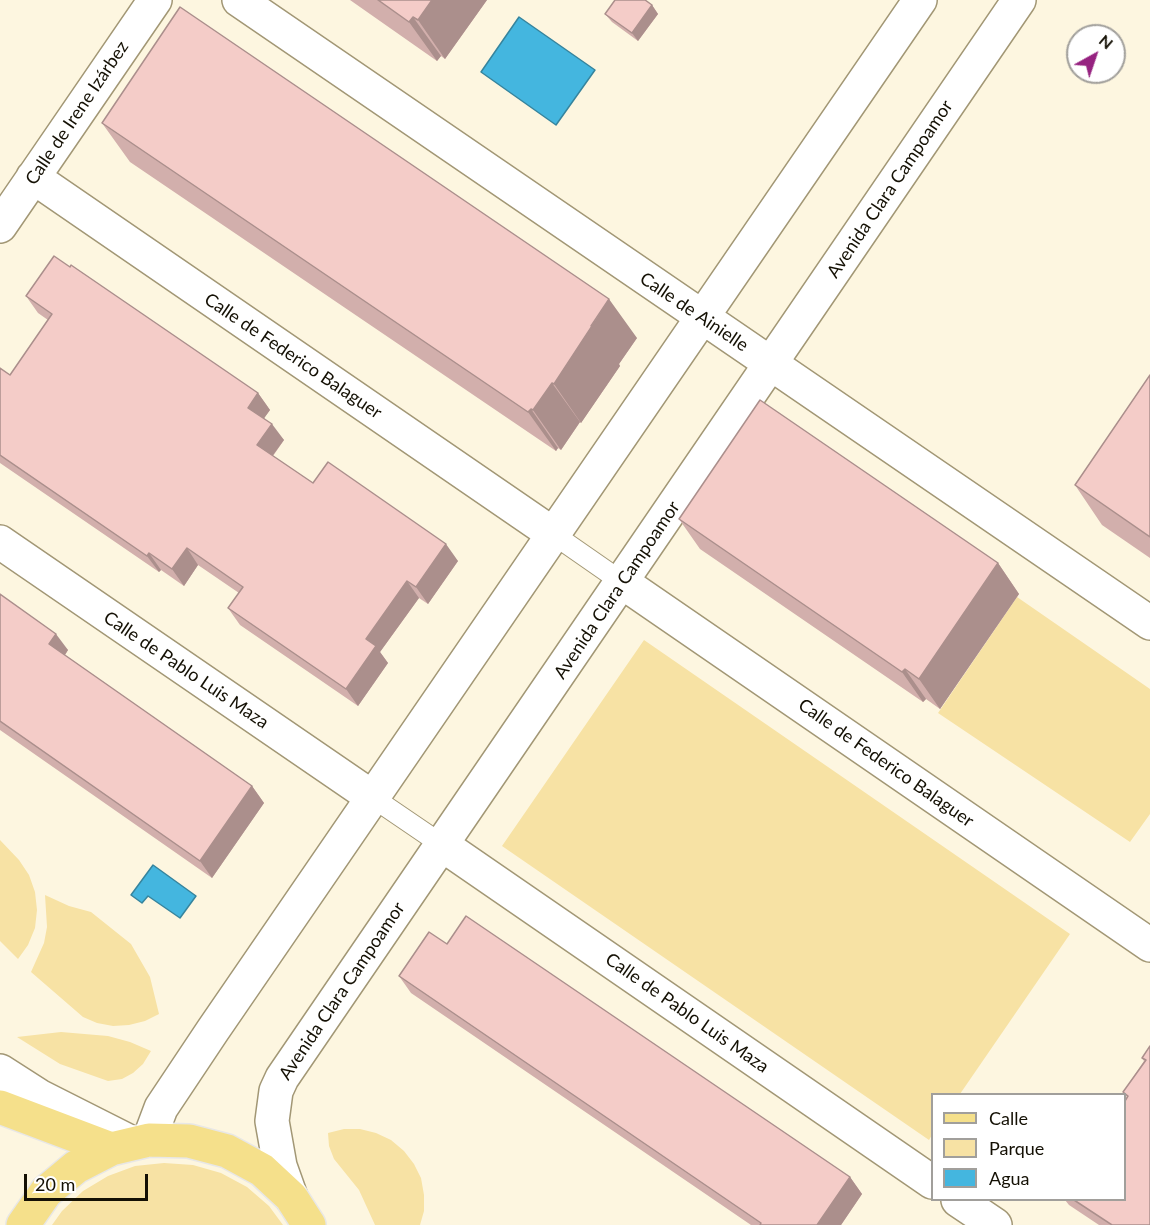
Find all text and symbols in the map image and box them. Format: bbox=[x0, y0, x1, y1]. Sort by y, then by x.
north arrow bbox=[1066, 24, 1126, 84]
text: N bbox=[1096, 30, 1117, 53]
street label: Calle de Irene Izárbez bbox=[21, 37, 133, 189]
street label: Avenida Clara Campoamor bbox=[822, 96, 958, 282]
street label: Calle de Ainielle bbox=[636, 268, 752, 356]
street label: Calle de Federico Balaguer bbox=[200, 288, 386, 424]
street label: Avenida Clara Campoamor bbox=[549, 497, 685, 683]
street label: Calle de Pablo Luis Maza bbox=[99, 607, 273, 733]
street label: Calle de Federico Balaguer bbox=[794, 694, 978, 832]
street label: Avenida Clara Campoamor bbox=[274, 898, 410, 1084]
street label: Calle de Pablo Luis Maza bbox=[601, 948, 773, 1078]
legend bbox=[931, 1093, 1126, 1201]
text: Calle bbox=[989, 1107, 1028, 1129]
text: Parque bbox=[989, 1137, 1044, 1159]
scale bar bbox=[27, 1162, 152, 1200]
text: Agua bbox=[989, 1167, 1030, 1189]
text: 20 m bbox=[35, 1173, 75, 1195]

